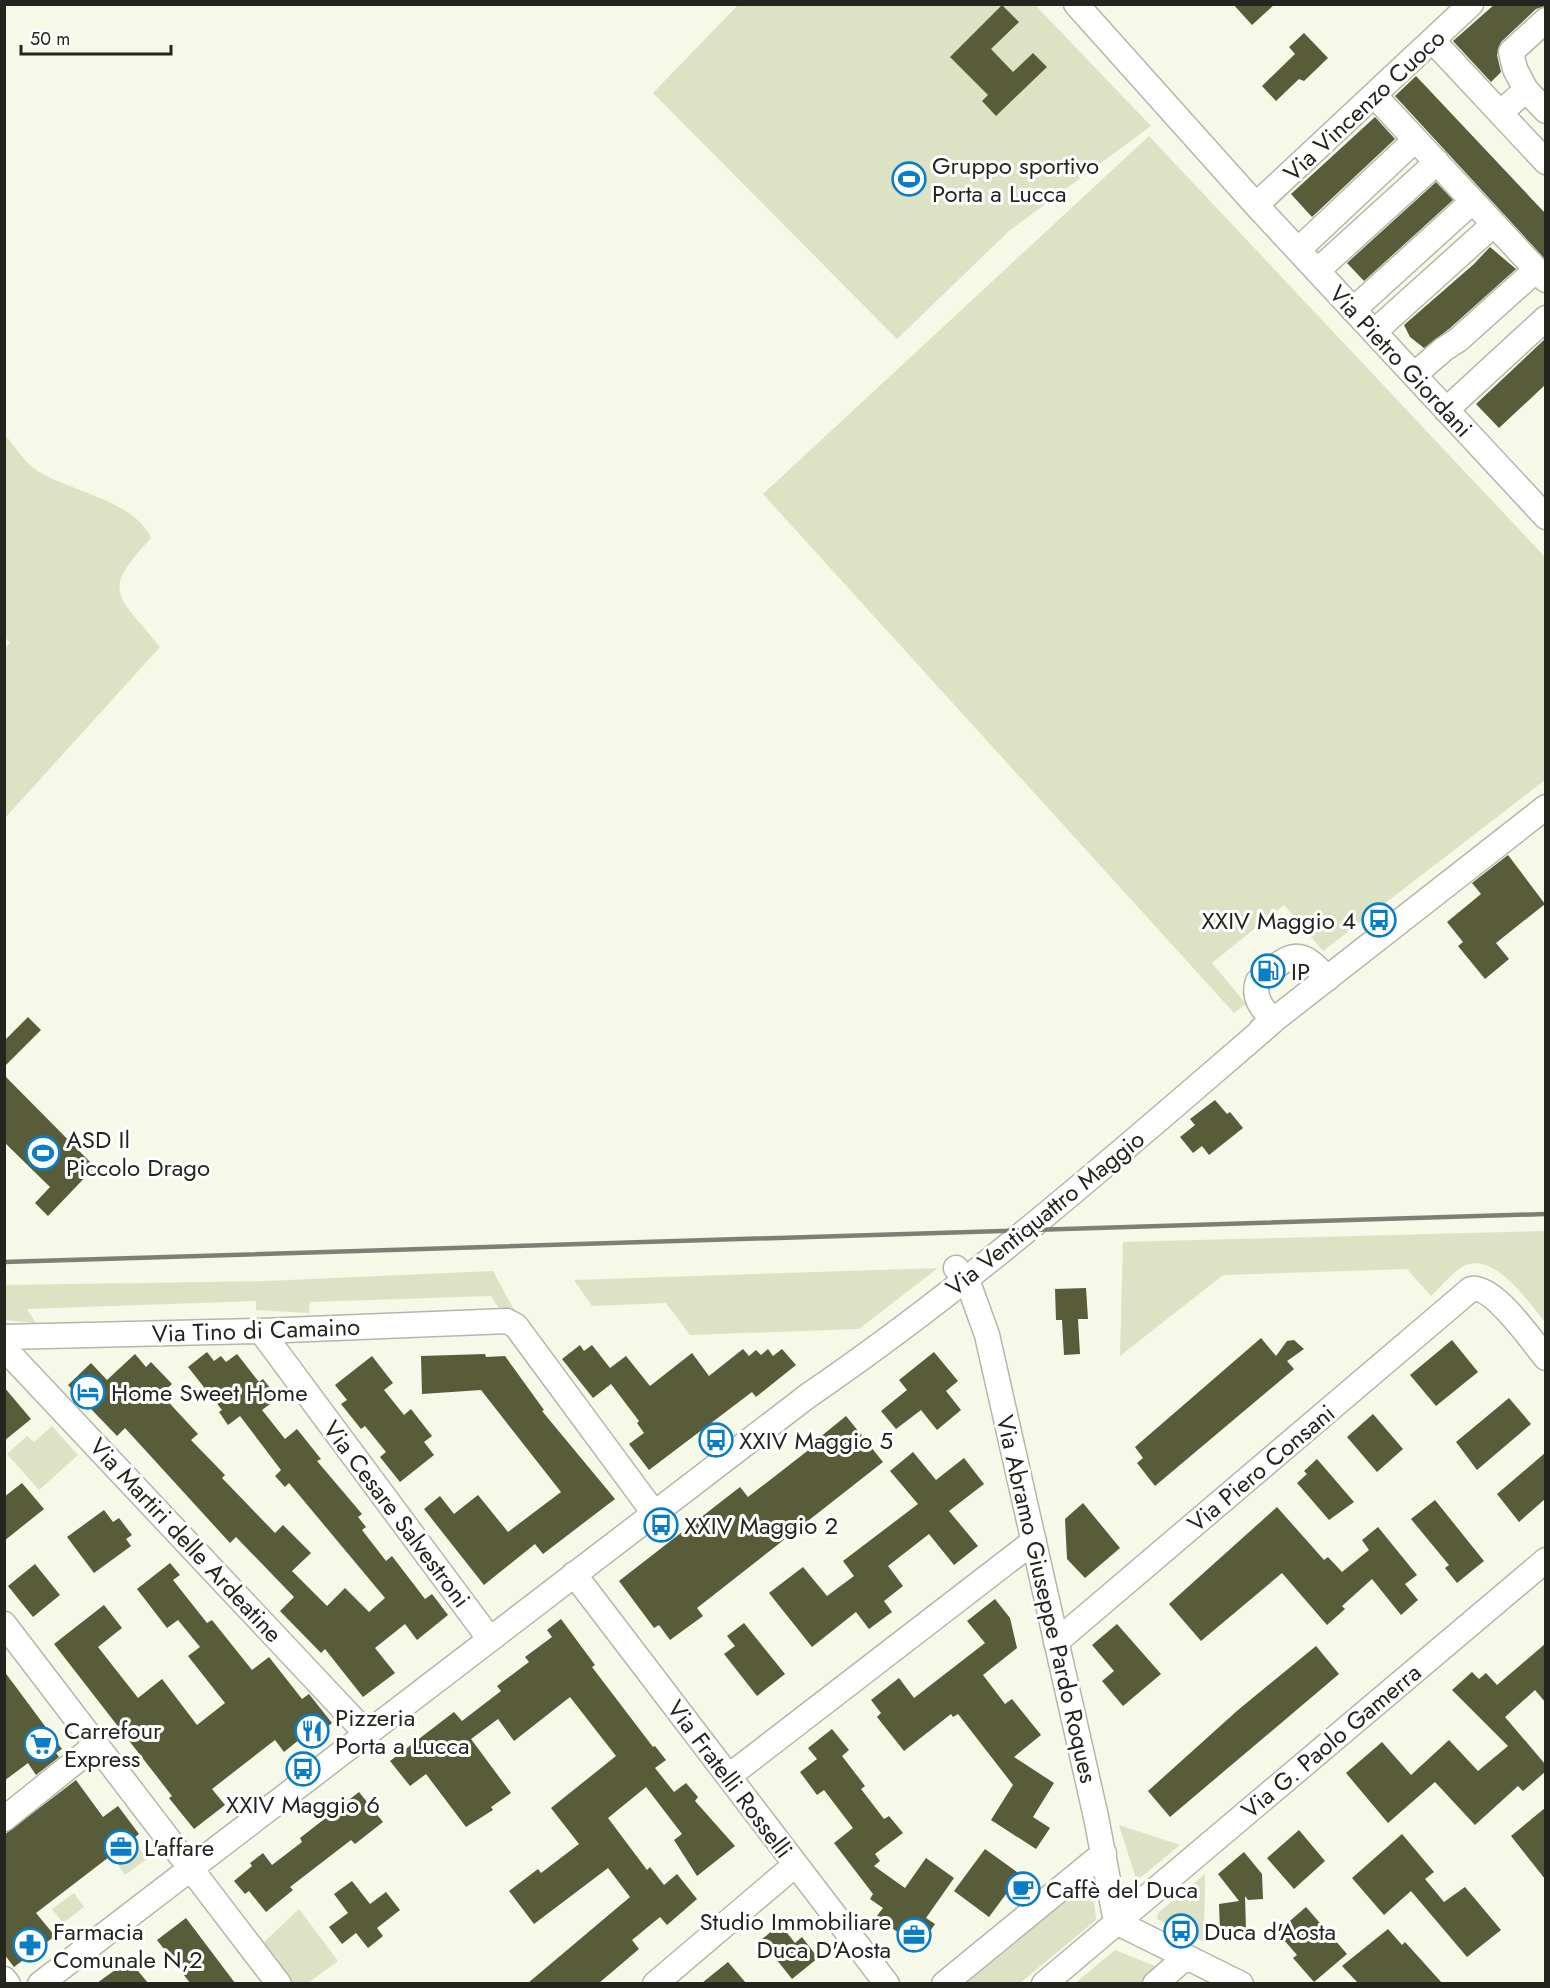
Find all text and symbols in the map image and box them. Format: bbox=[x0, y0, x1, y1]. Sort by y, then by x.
scale bar bbox=[21, 18, 171, 56]
street label: Via Vincenzo Cuoco bbox=[1275, 21, 1453, 189]
text: 50 m bbox=[30, 26, 70, 52]
place label: Gruppo sportivo Porta a Lucca bbox=[932, 148, 1099, 211]
sports icon: Gruppo sportivo Porta a Lucca bbox=[891, 161, 927, 197]
street label: Via Pietro Giordani bbox=[1321, 277, 1481, 445]
bus stop icon: XXIV Maggio 4 bbox=[1361, 902, 1397, 938]
place label: XXIV Maggio 4 bbox=[1202, 903, 1356, 938]
fuel station icon: IP bbox=[1250, 953, 1286, 989]
place label: IP bbox=[1291, 954, 1310, 989]
place label: ASD Il Piccolo Drago bbox=[66, 1122, 210, 1185]
street label: Via Ventiquattro Maggio bbox=[938, 1122, 1152, 1304]
sports icon: ASD Il Piccolo Drago bbox=[25, 1135, 61, 1171]
street label: Via Tino di Camaino bbox=[151, 1309, 361, 1351]
hotel icon: Home Sweet Home bbox=[70, 1374, 106, 1410]
place label: Home Sweet Home bbox=[111, 1375, 308, 1410]
street label: Via Piero Consani bbox=[1180, 1396, 1342, 1540]
street label: Via Abramo Giuseppe Pardo Roques bbox=[988, 1412, 1106, 1786]
street label: Via Cesare Salvestroni bbox=[315, 1413, 479, 1615]
bus stop icon: XXIV Maggio 5 bbox=[698, 1422, 734, 1458]
place label: XXIV Maggio 5 bbox=[739, 1423, 893, 1458]
street label: Via Martiri delle Ardeatine bbox=[81, 1430, 291, 1650]
bus stop icon: XXIV Maggio 2 bbox=[643, 1507, 679, 1543]
place label: XXIV Maggio 2 bbox=[684, 1508, 838, 1543]
street label: Via G. Paolo Gamerra bbox=[1233, 1655, 1429, 1827]
street label: Via Fratelli Rosselli bbox=[659, 1692, 801, 1866]
place label: Pizzeria Porta a Lucca bbox=[335, 1700, 469, 1763]
place label: Carrefour Express bbox=[64, 1713, 162, 1776]
restaurant icon: Pizzeria Porta a Lucca bbox=[294, 1713, 330, 1749]
supermarket icon: Carrefour Express bbox=[23, 1726, 59, 1762]
bus stop icon: XXIV Maggio 6 bbox=[285, 1751, 321, 1787]
place label: XXIV Maggio 6 bbox=[226, 1787, 380, 1822]
office icon: L'affare bbox=[103, 1829, 139, 1865]
place label: L'affare bbox=[144, 1830, 214, 1865]
cafe icon: Caffè del Duca bbox=[1005, 1871, 1041, 1907]
place label: Caffè del Duca bbox=[1046, 1872, 1198, 1907]
place label: Studio Immobiliare Duca D'Aosta bbox=[699, 1904, 891, 1967]
bus stop icon: Duca d'Aosta bbox=[1163, 1913, 1199, 1949]
place label: Farmacia Comunale N,2 bbox=[53, 1914, 203, 1977]
place label: Duca d'Aosta bbox=[1204, 1914, 1336, 1949]
office icon: Studio Immobiliare Duca D'Aosta bbox=[896, 1917, 932, 1953]
pharmacy icon: Farmacia Comunale N,2 bbox=[12, 1927, 48, 1963]

